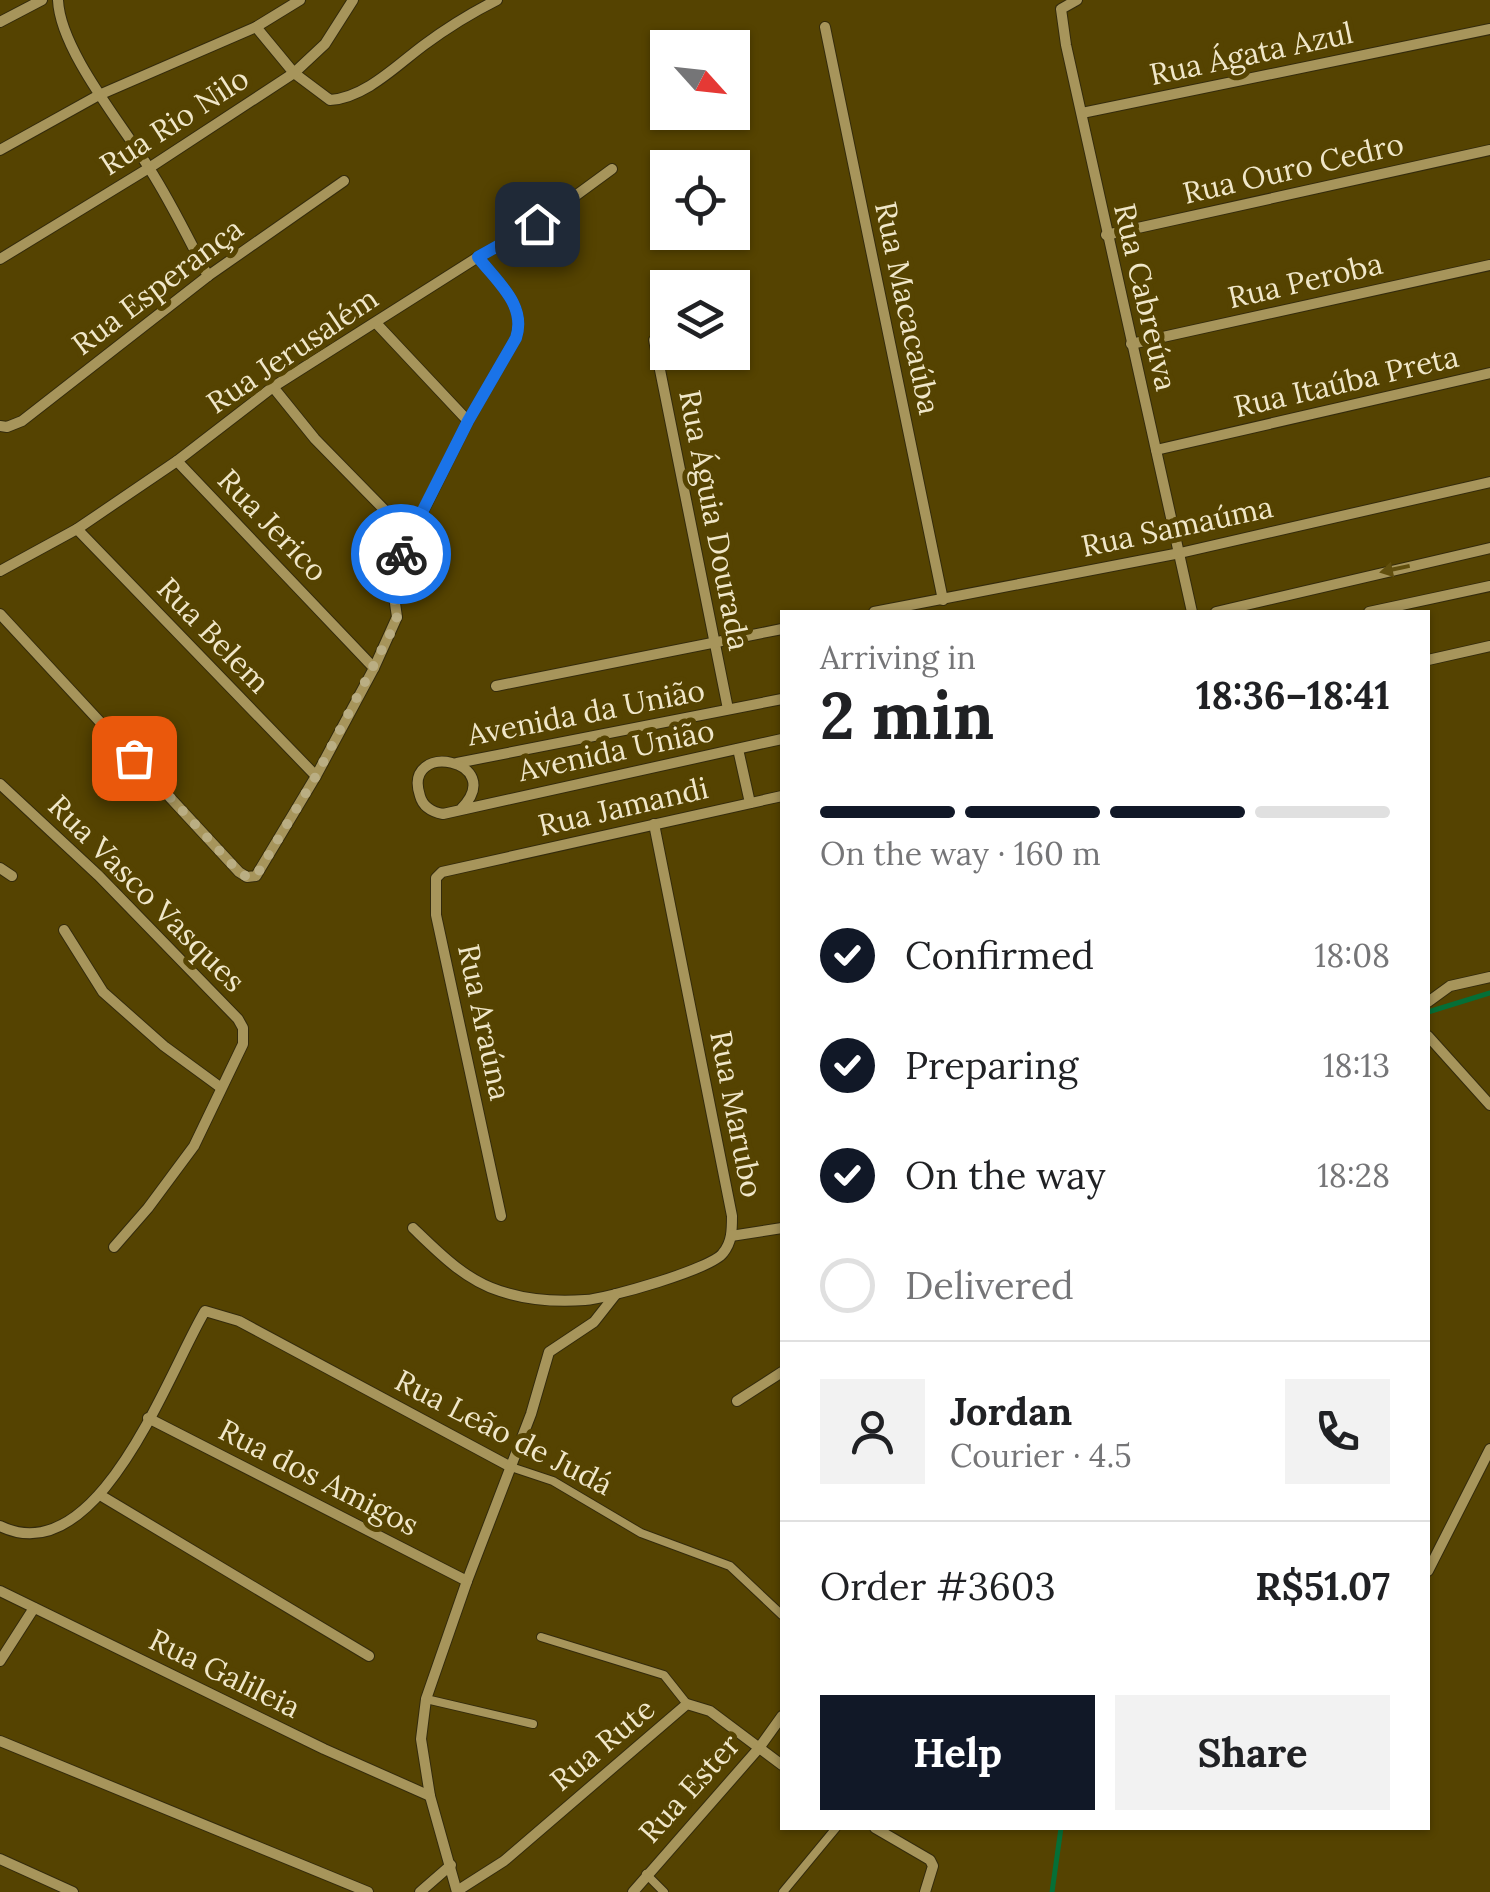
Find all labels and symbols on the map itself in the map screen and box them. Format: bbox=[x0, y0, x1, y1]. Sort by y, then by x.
street label: Rua Ágata Azul bbox=[1146, 13, 1356, 94]
north arrow bbox=[650, 30, 750, 130]
street label: Rua Rio Nilo bbox=[92, 59, 256, 183]
street label: Rua Ouro Cedro bbox=[1179, 124, 1407, 212]
pin bbox=[495, 182, 580, 267]
street label: Rua Macacaúba bbox=[867, 198, 949, 418]
street label: Rua Cabreúva bbox=[1106, 200, 1186, 394]
street label: Rua Esperança bbox=[64, 209, 250, 363]
street label: Rua Peroba bbox=[1224, 244, 1386, 316]
street label: Rua Jerusalém bbox=[199, 279, 385, 421]
street label: Rua Itaúba Preta bbox=[1230, 337, 1462, 425]
street label: Rua Águia Dourada bbox=[670, 386, 759, 654]
street label: Rua Jerico bbox=[210, 461, 336, 589]
street label: Rua Samaúma bbox=[1078, 487, 1276, 565]
courier bbox=[351, 504, 451, 604]
one-way arrow bbox=[1379, 562, 1410, 577]
street label: Rua Belem bbox=[150, 569, 278, 701]
street label: Avenida da União bbox=[463, 670, 708, 754]
street label: Avenida União bbox=[513, 711, 718, 790]
pin bbox=[92, 716, 177, 801]
street label: Rua Jamandi bbox=[534, 768, 712, 844]
street label: Rua Vasco Vasques bbox=[41, 787, 253, 999]
street label: Rua Araúna bbox=[450, 940, 520, 1104]
street label: Rua Marubo bbox=[702, 1027, 772, 1201]
street label: Rua Leão de Judá bbox=[389, 1361, 619, 1503]
street label: Rua dos Amigos bbox=[212, 1410, 425, 1545]
street label: Rua Galileia bbox=[143, 1620, 307, 1726]
street label: Rua Rute bbox=[542, 1689, 662, 1799]
street label: Rua Ester bbox=[630, 1726, 748, 1850]

